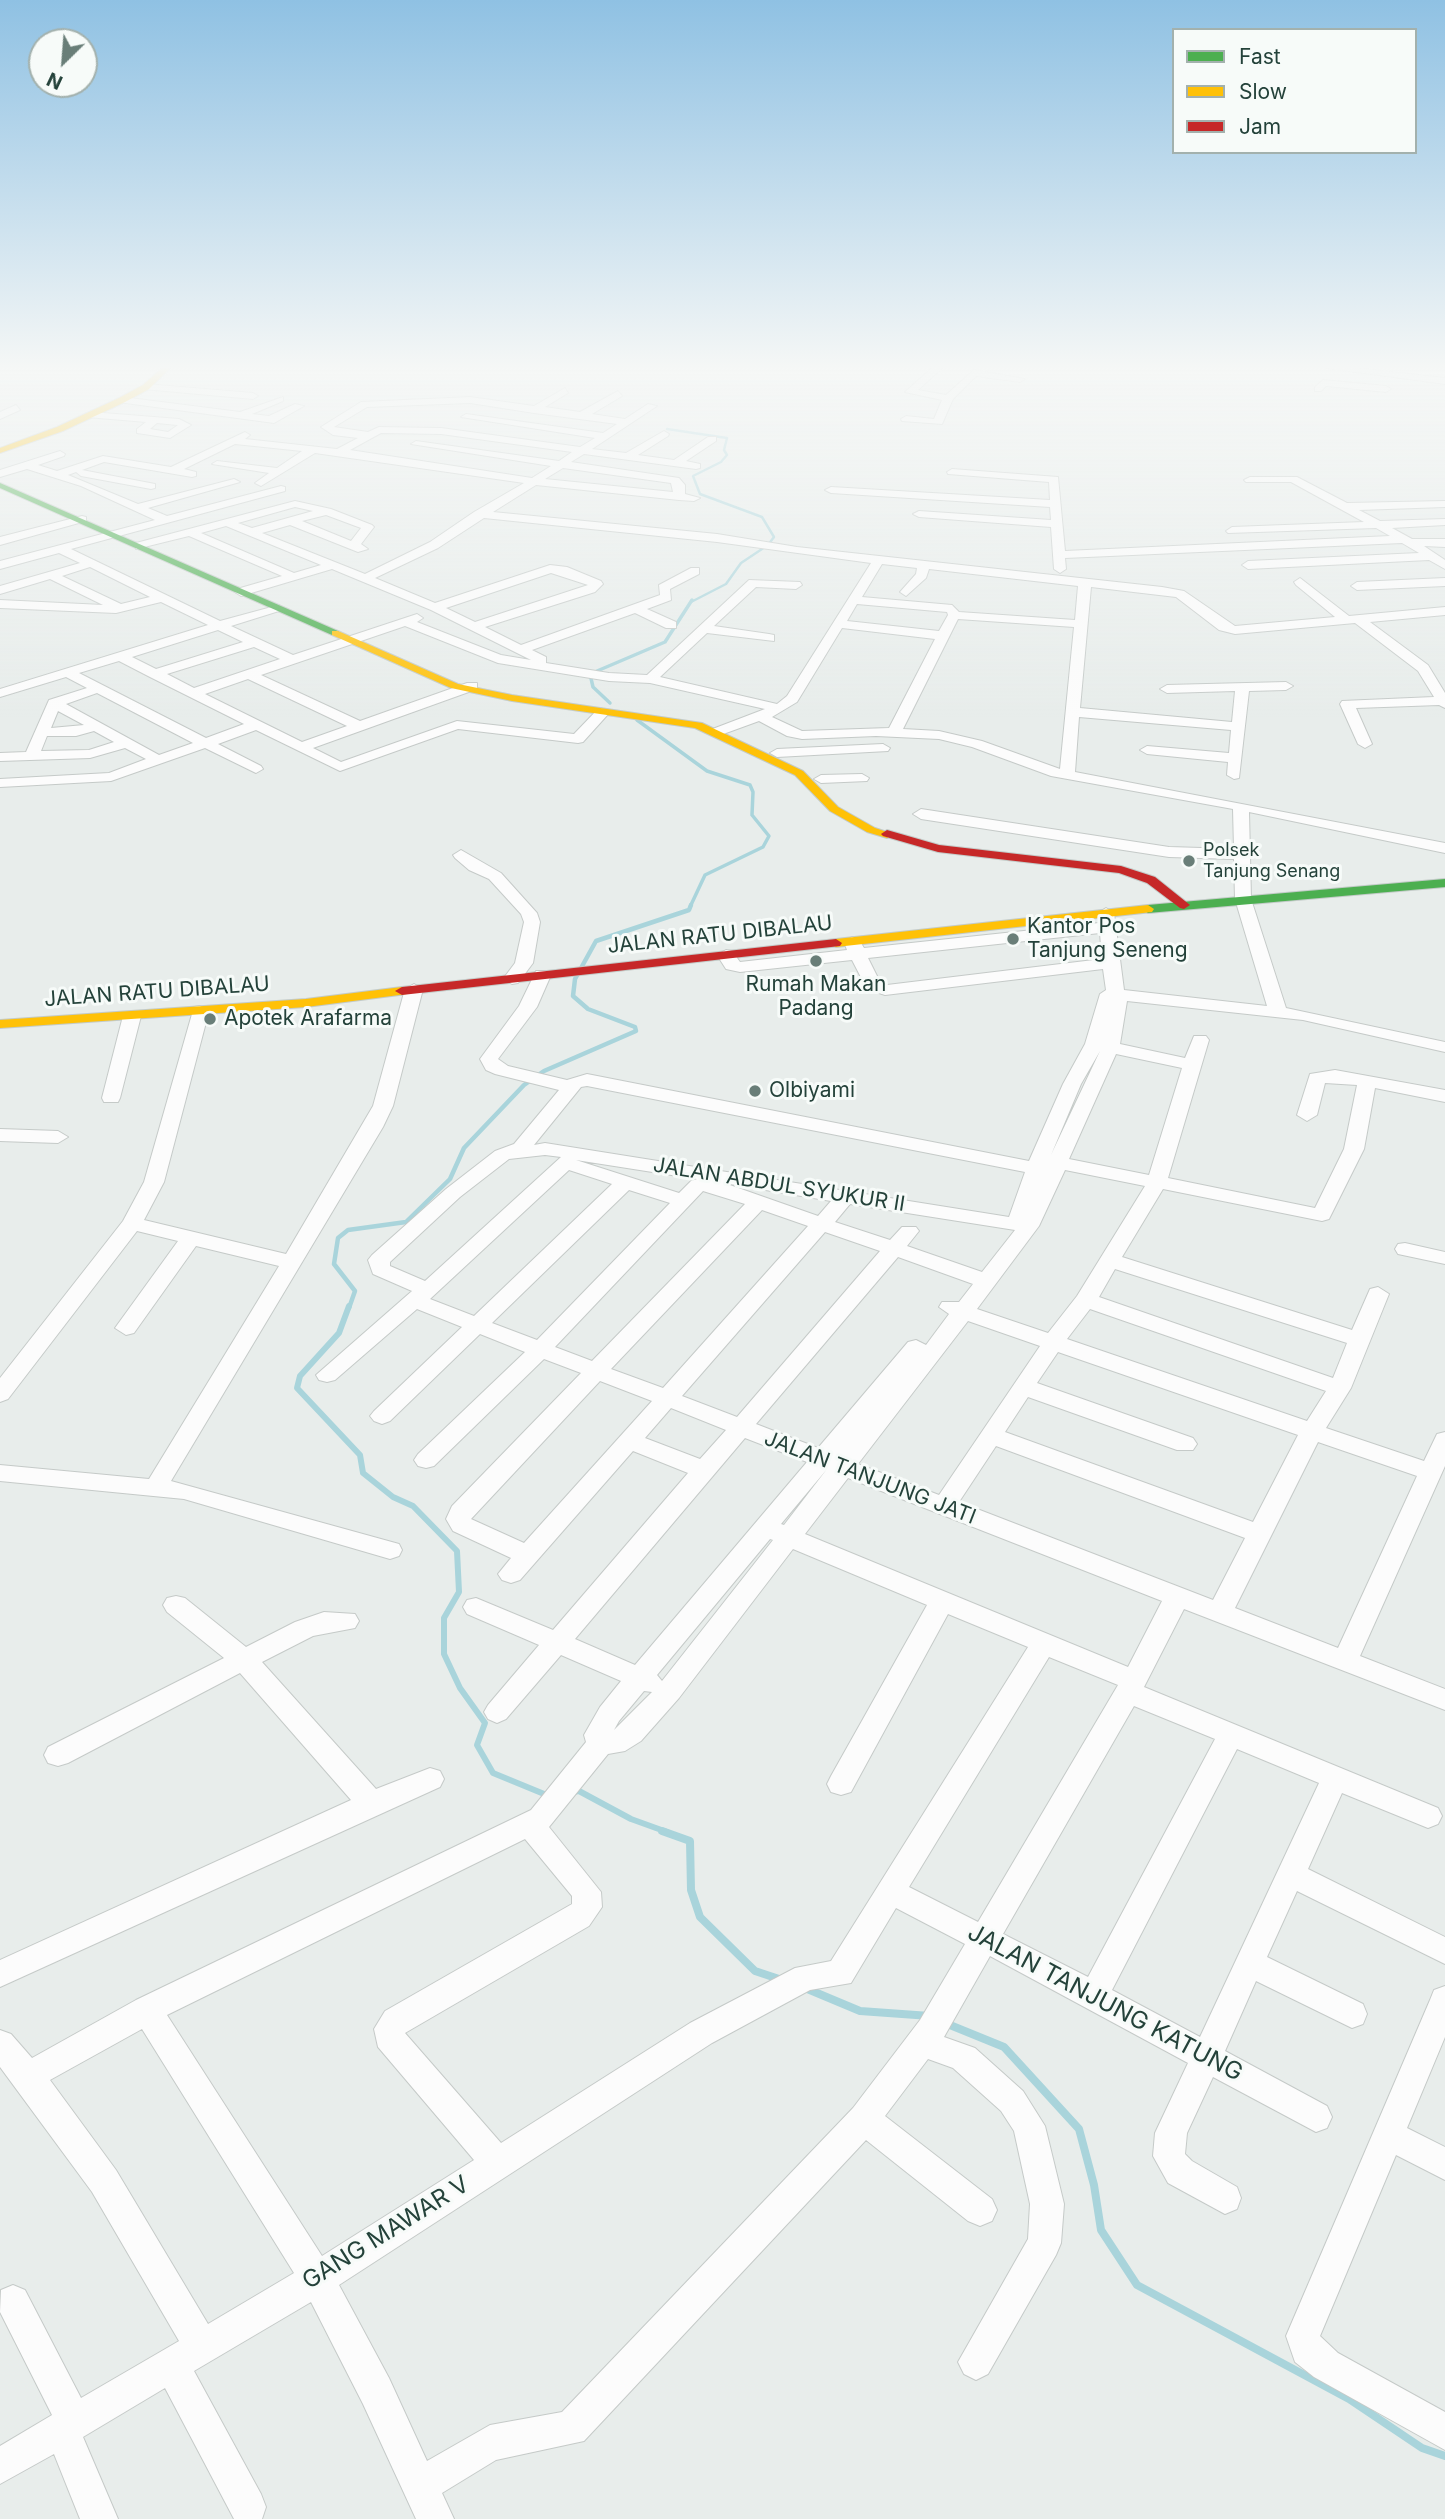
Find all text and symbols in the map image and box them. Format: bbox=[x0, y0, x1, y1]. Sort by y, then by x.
north arrow bbox=[28, 28, 98, 98]
legend bbox=[1172, 28, 1417, 154]
text: Fast bbox=[1239, 44, 1281, 69]
text: N bbox=[43, 67, 66, 94]
text: Slow bbox=[1239, 79, 1287, 104]
text: Jam bbox=[1239, 114, 1281, 139]
place label: Polsek Tanjung Senang bbox=[1203, 840, 1340, 882]
marker: Polsek Tanjung Senang bbox=[1181, 853, 1197, 869]
street label: JALAN RATU DIBALAU bbox=[606, 911, 834, 959]
place label: Kantor Pos Tanjung Seneng bbox=[1027, 914, 1188, 964]
marker: Kantor Pos Tanjung Seneng bbox=[1005, 931, 1021, 947]
marker: Rumah Makan Padang bbox=[808, 953, 824, 969]
street label: JALAN RATU DIBALAU bbox=[43, 972, 271, 1012]
place label: Rumah Makan Padang bbox=[746, 972, 886, 1022]
place label: Apotek Arafarma bbox=[224, 1006, 392, 1032]
marker: Apotek Arafarma bbox=[202, 1011, 218, 1027]
place label: Olbiyami bbox=[769, 1078, 855, 1104]
marker: Olbiyami bbox=[747, 1083, 763, 1099]
street label: JALAN ABDUL SYUKUR II bbox=[651, 1153, 907, 1217]
street label: JALAN TANJUNG JATI bbox=[761, 1426, 979, 1530]
street label: JALAN TANJUNG KATUNG bbox=[963, 1918, 1247, 2088]
street label: GANG MAWAR V bbox=[297, 2170, 475, 2296]

